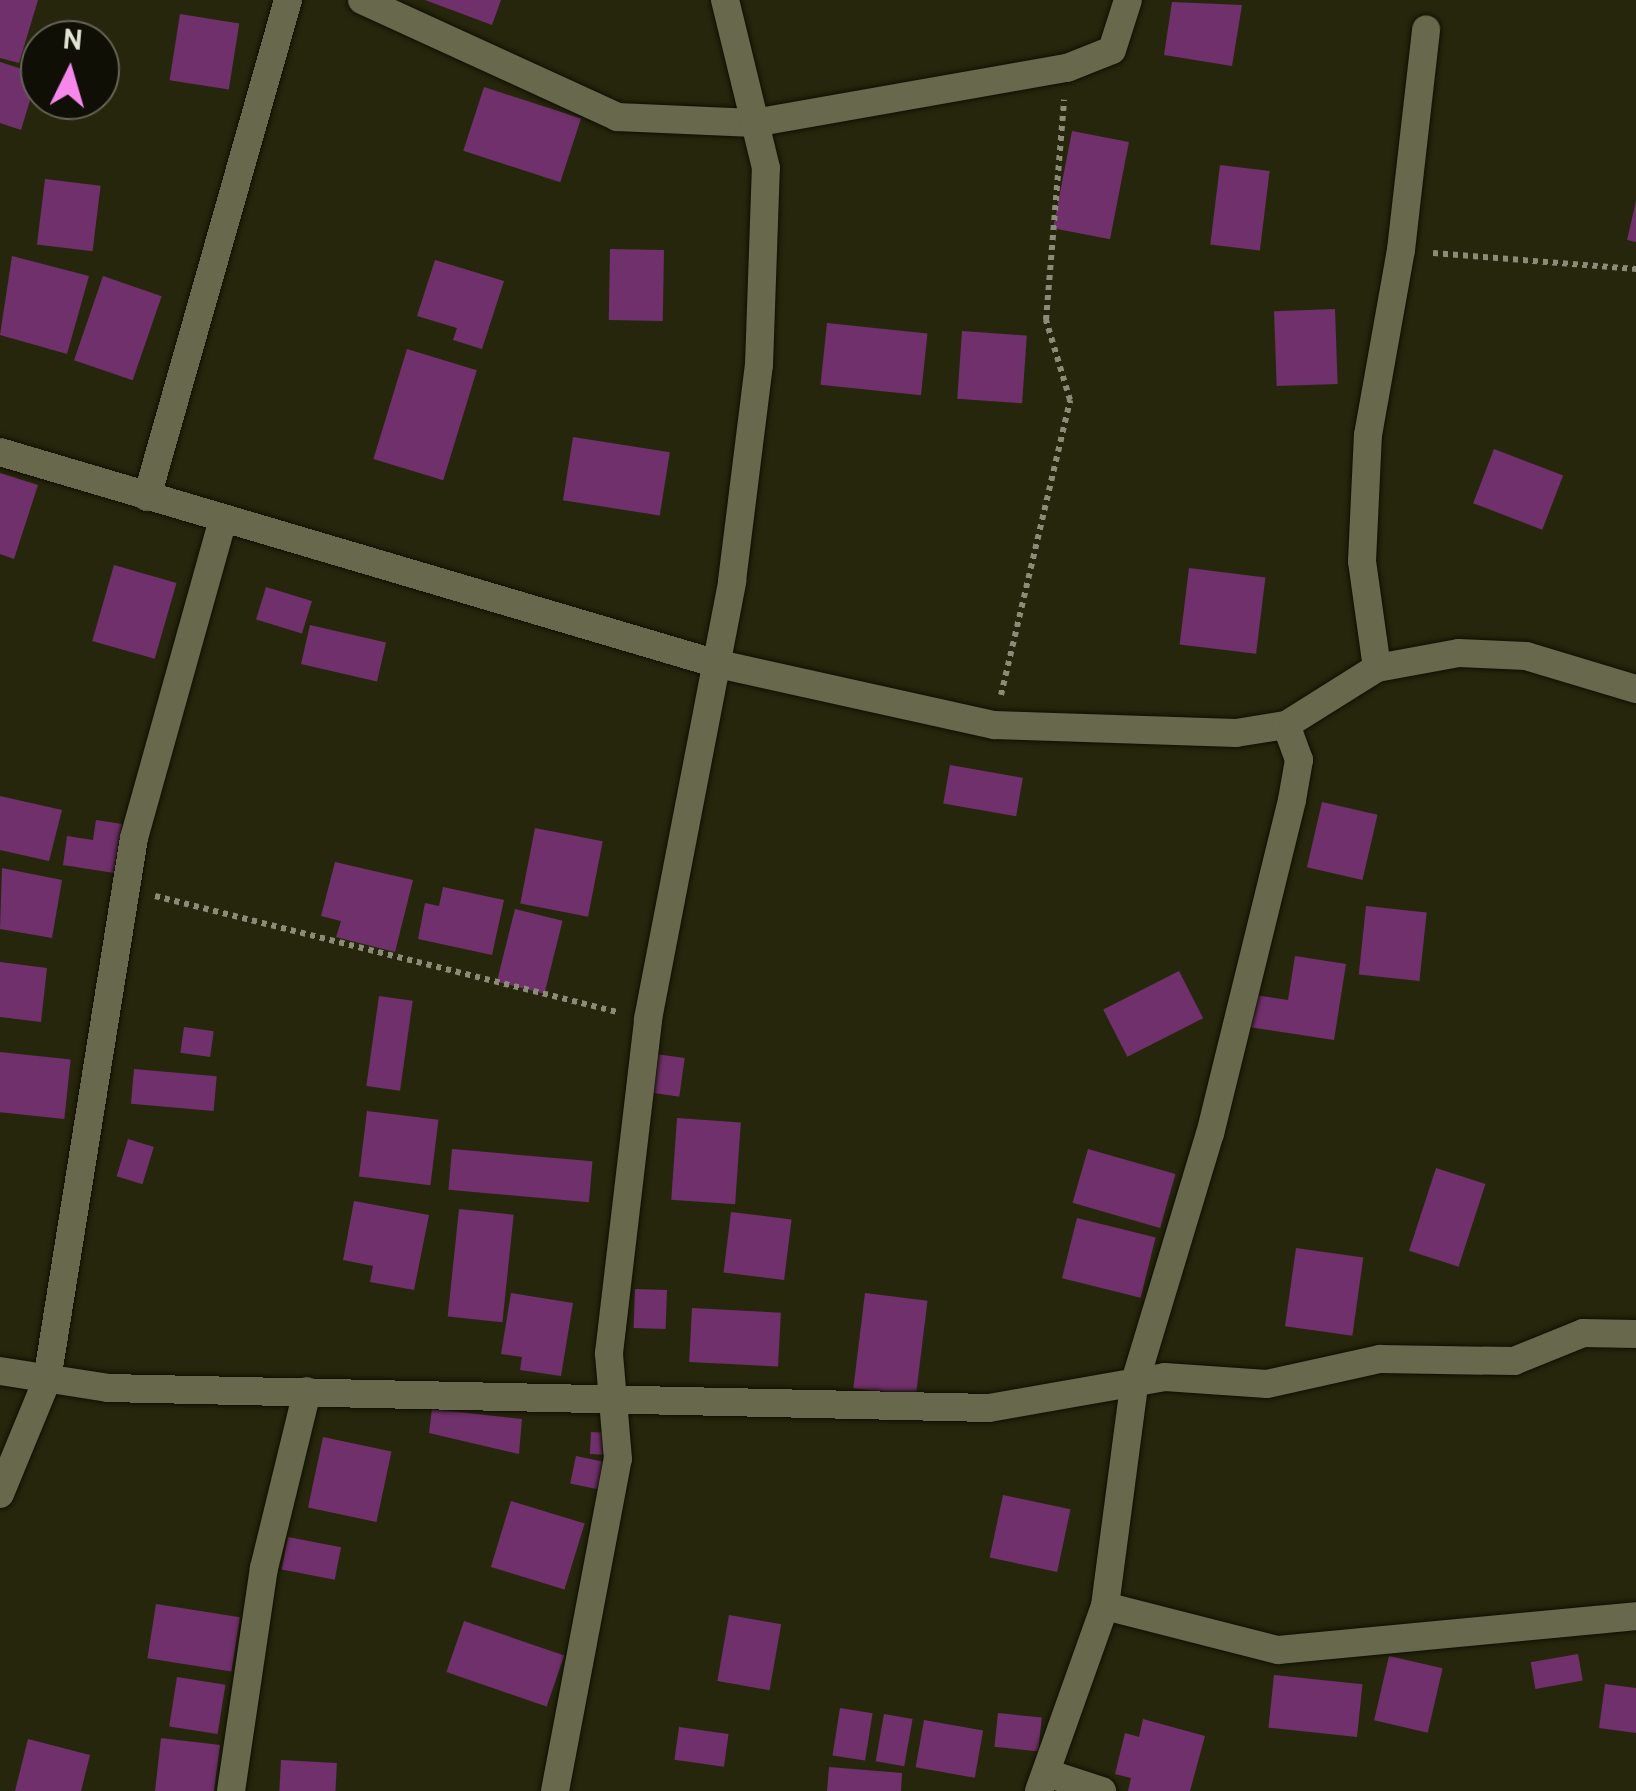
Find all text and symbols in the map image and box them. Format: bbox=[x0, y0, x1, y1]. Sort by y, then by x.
north arrow bbox=[20, 20, 120, 120]
text: N bbox=[61, 23, 84, 61]

